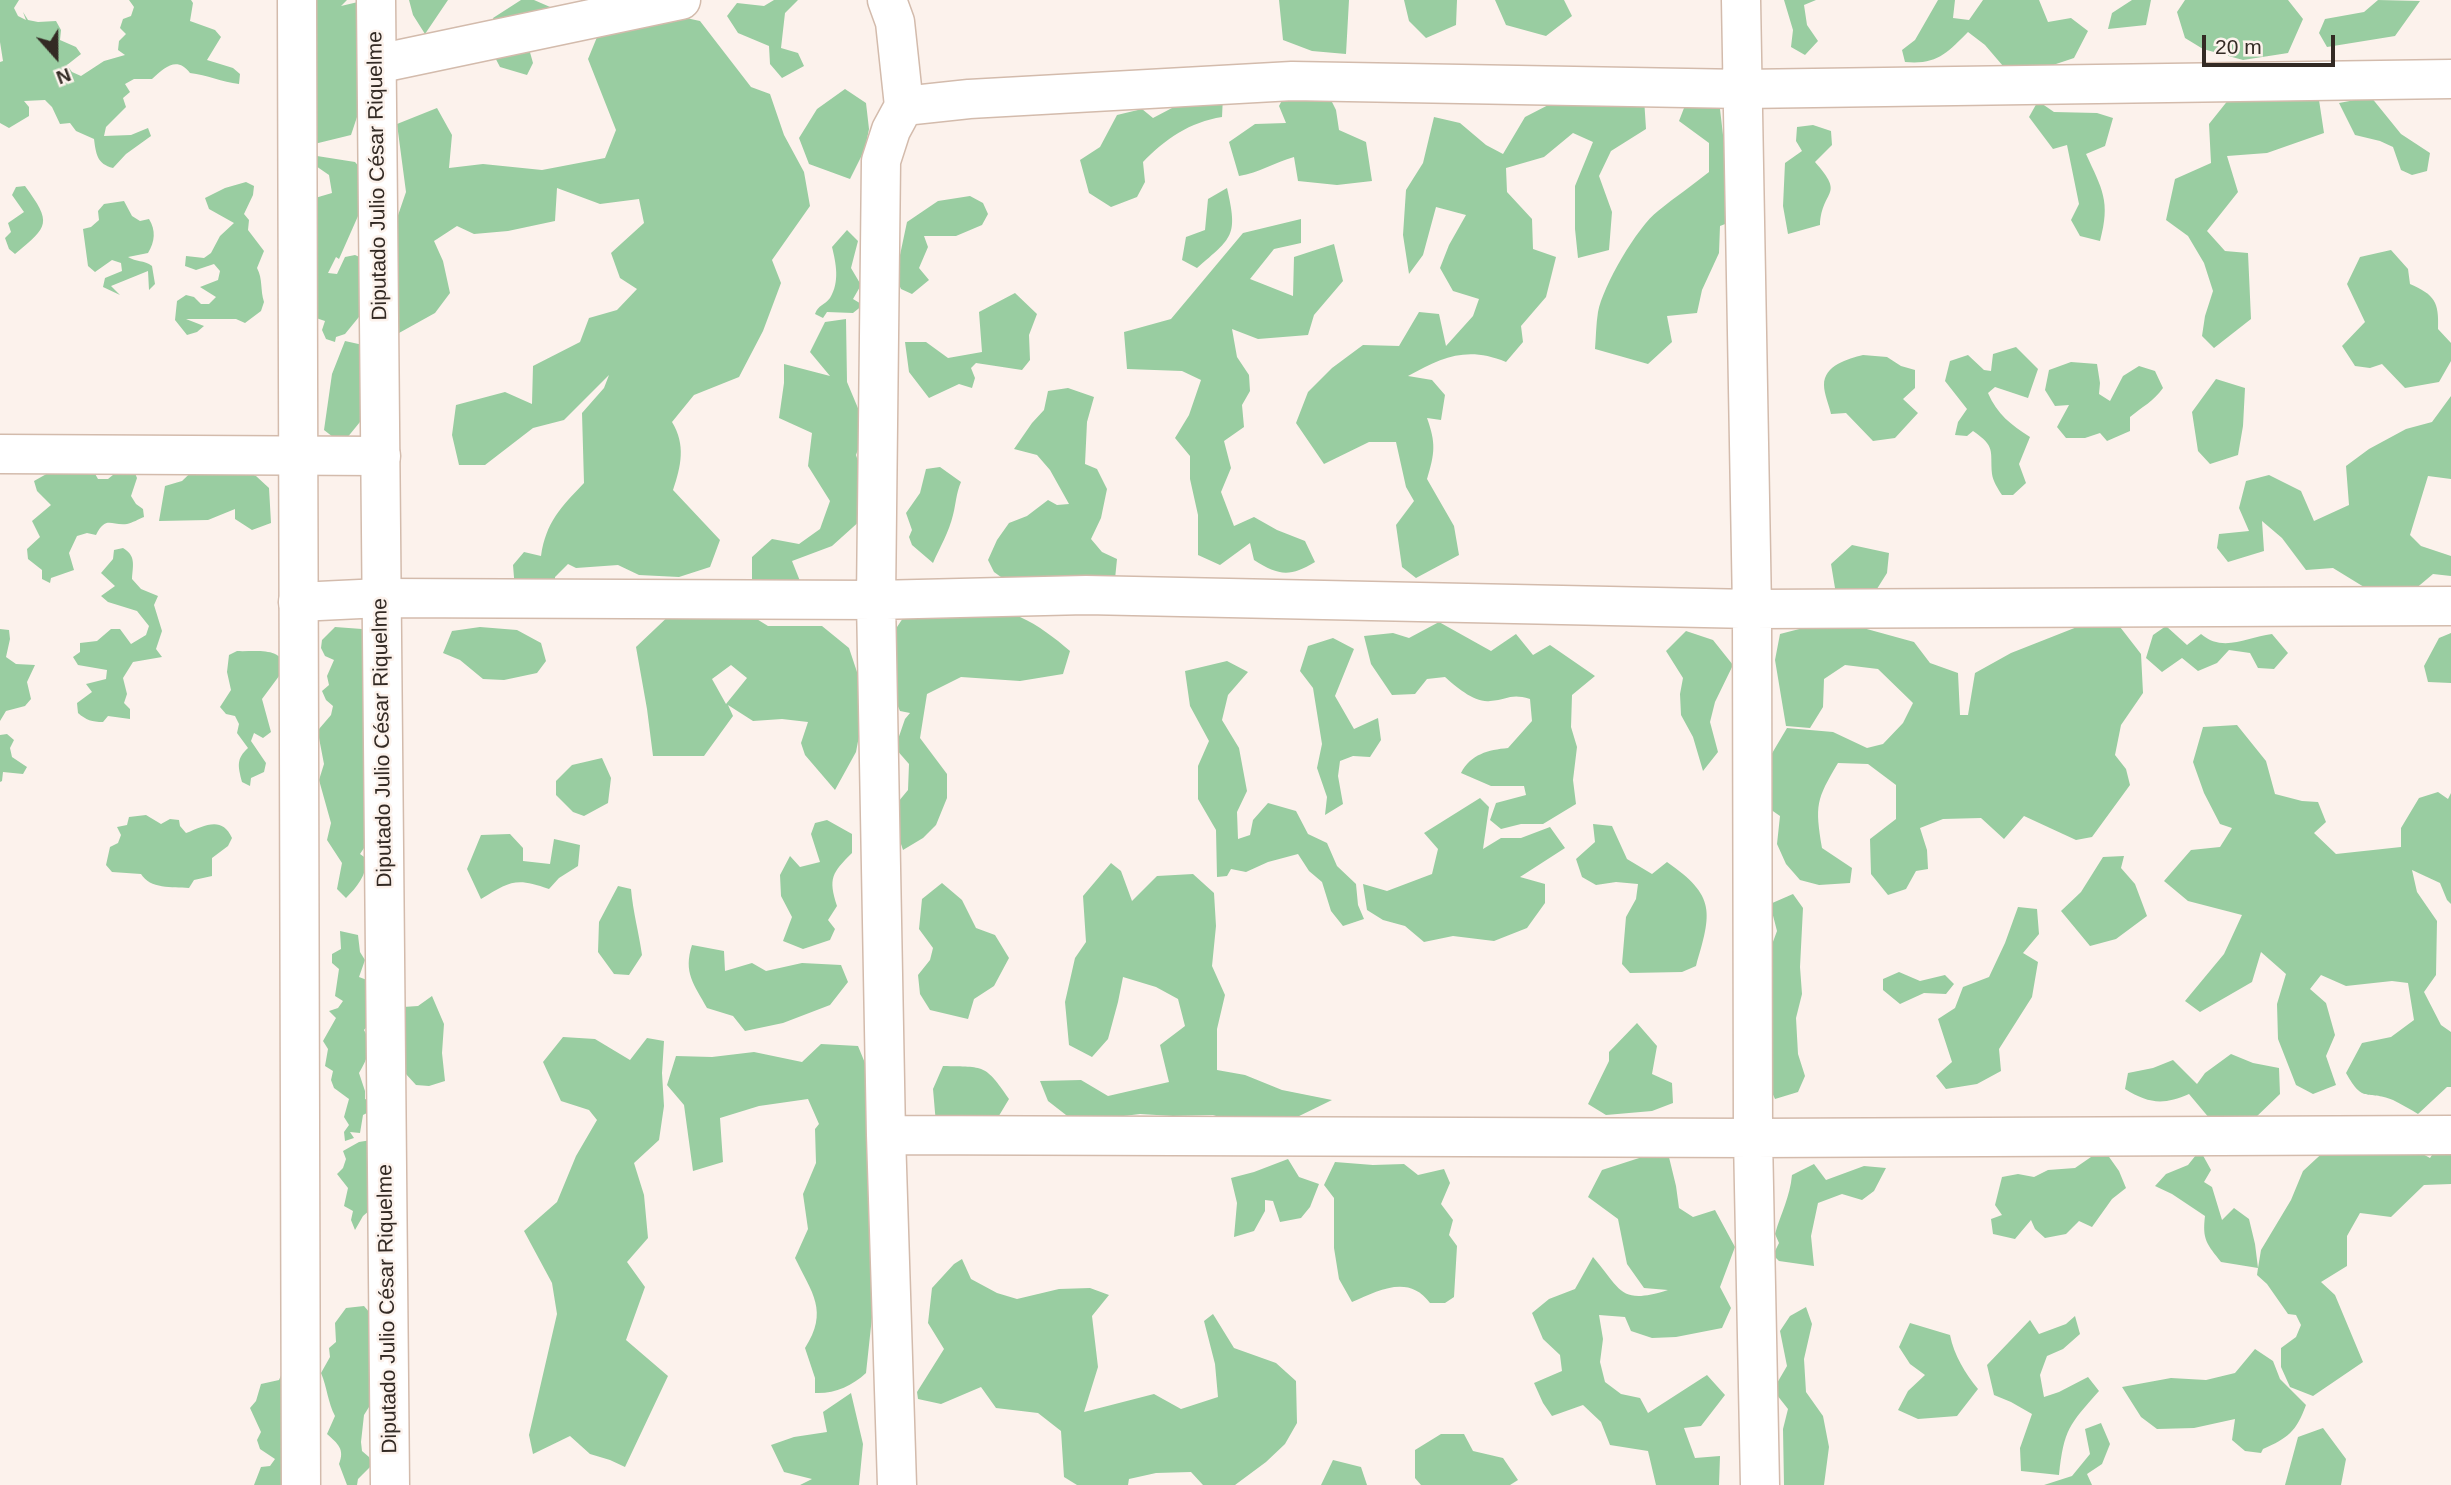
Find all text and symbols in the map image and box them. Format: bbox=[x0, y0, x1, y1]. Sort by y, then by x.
north arrow bbox=[21, 21, 91, 91]
scale bar bbox=[2206, 21, 2339, 65]
street label: Diputado Julio César Riquelme bbox=[363, 31, 393, 321]
text: 20 m bbox=[2215, 35, 2262, 58]
text: N bbox=[54, 64, 74, 88]
street label: Diputado Julio César Riquelme bbox=[368, 598, 398, 888]
street label: Diputado Julio César Riquelme bbox=[373, 1164, 403, 1454]

